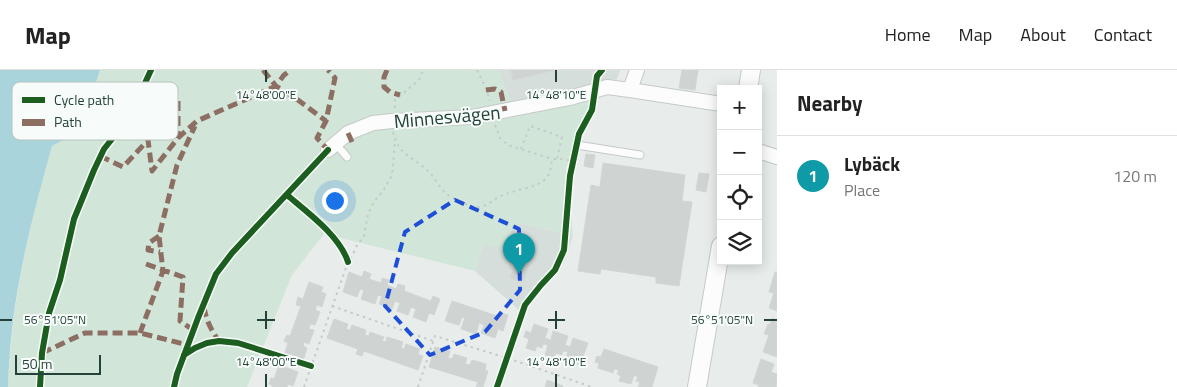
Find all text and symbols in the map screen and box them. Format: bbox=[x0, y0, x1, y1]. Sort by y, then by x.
text: Map bbox=[25, 17, 71, 53]
text: Home bbox=[885, 21, 931, 48]
text: Map bbox=[959, 21, 992, 48]
text: About bbox=[1020, 21, 1066, 48]
text: Contact bbox=[1094, 21, 1152, 48]
legend bbox=[12, 82, 178, 140]
text: 14°48'00"E bbox=[236, 85, 297, 104]
text: 14°48'10"E bbox=[526, 85, 587, 104]
map controls bbox=[717, 85, 762, 265]
button: + bbox=[717, 85, 762, 130]
text: Nearby bbox=[797, 87, 862, 119]
text: Cycle path bbox=[54, 89, 114, 110]
street label: Minnesvägen bbox=[392, 97, 502, 135]
text: Path bbox=[54, 111, 82, 132]
button: − bbox=[717, 130, 762, 175]
text: Lybäck bbox=[844, 149, 900, 178]
text: 1 bbox=[809, 164, 817, 188]
text: 120 m bbox=[1113, 164, 1157, 188]
button: locate bbox=[717, 175, 762, 220]
text: Place bbox=[844, 178, 880, 202]
your location bbox=[322, 188, 348, 214]
button: layers bbox=[717, 220, 762, 265]
pin: 1 bbox=[503, 233, 535, 274]
text: 56°51'05"N bbox=[24, 310, 86, 329]
text: 56°51'05"N bbox=[691, 310, 753, 329]
scale bar bbox=[15, 352, 101, 375]
text: 14°48'00"E bbox=[236, 352, 297, 371]
text: 14°48'10"E bbox=[526, 352, 587, 371]
text: 50 m bbox=[22, 353, 52, 374]

